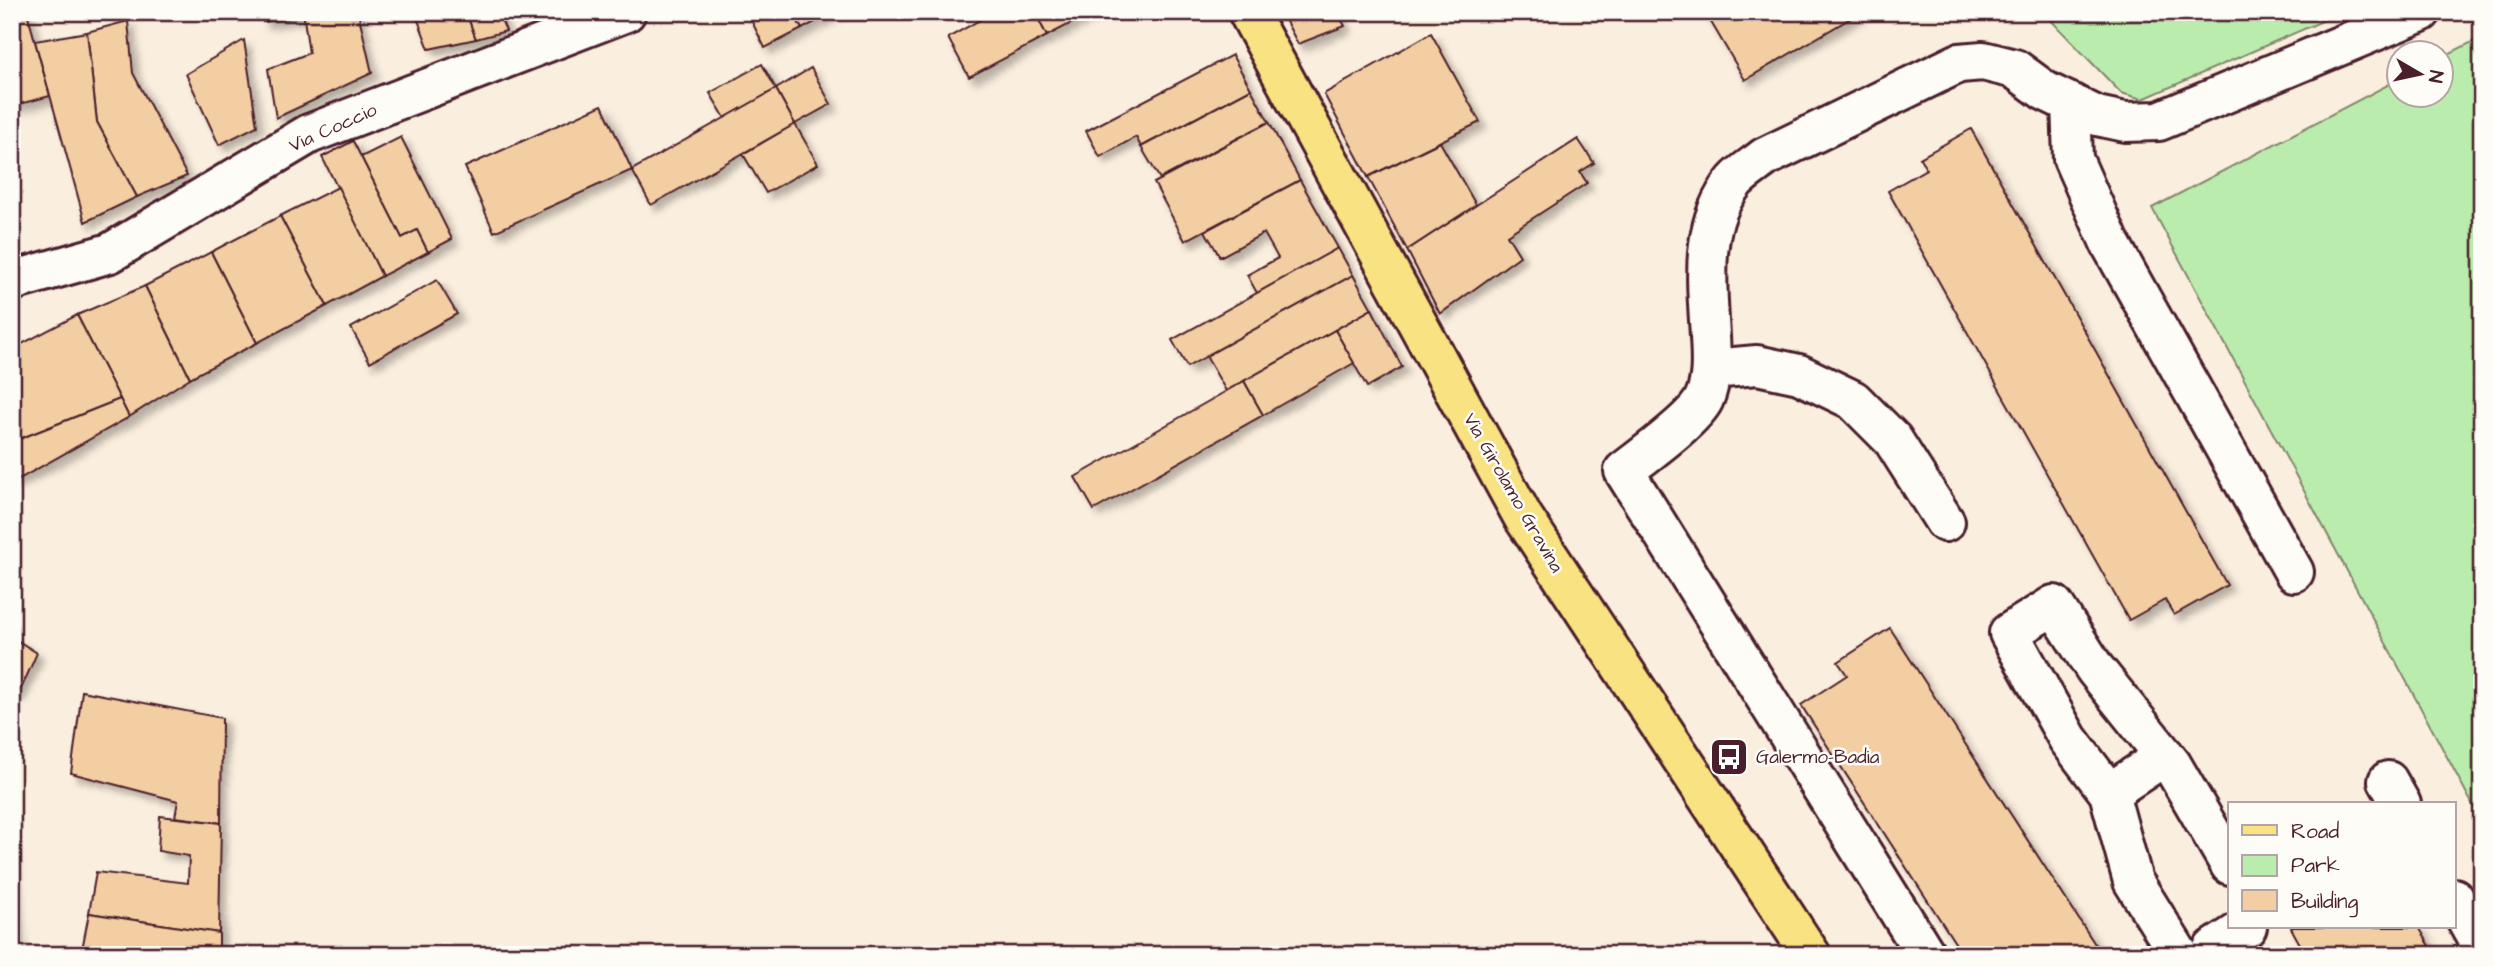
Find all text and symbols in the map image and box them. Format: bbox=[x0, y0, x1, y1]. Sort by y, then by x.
north arrow bbox=[2386, 38, 2456, 108]
text: N bbox=[2421, 68, 2450, 85]
street label: Via Coccio bbox=[285, 96, 382, 159]
street label: Via Girolamo Gravina bbox=[1456, 408, 1570, 578]
bus stop icon: Galermo-Badia bbox=[1708, 736, 1750, 778]
place label: Galermo-Badia bbox=[1756, 744, 1880, 771]
legend bbox=[2228, 802, 2456, 928]
text: Road bbox=[2291, 817, 2339, 846]
text: Park bbox=[2291, 851, 2340, 880]
text: Building bbox=[2291, 887, 2359, 918]

